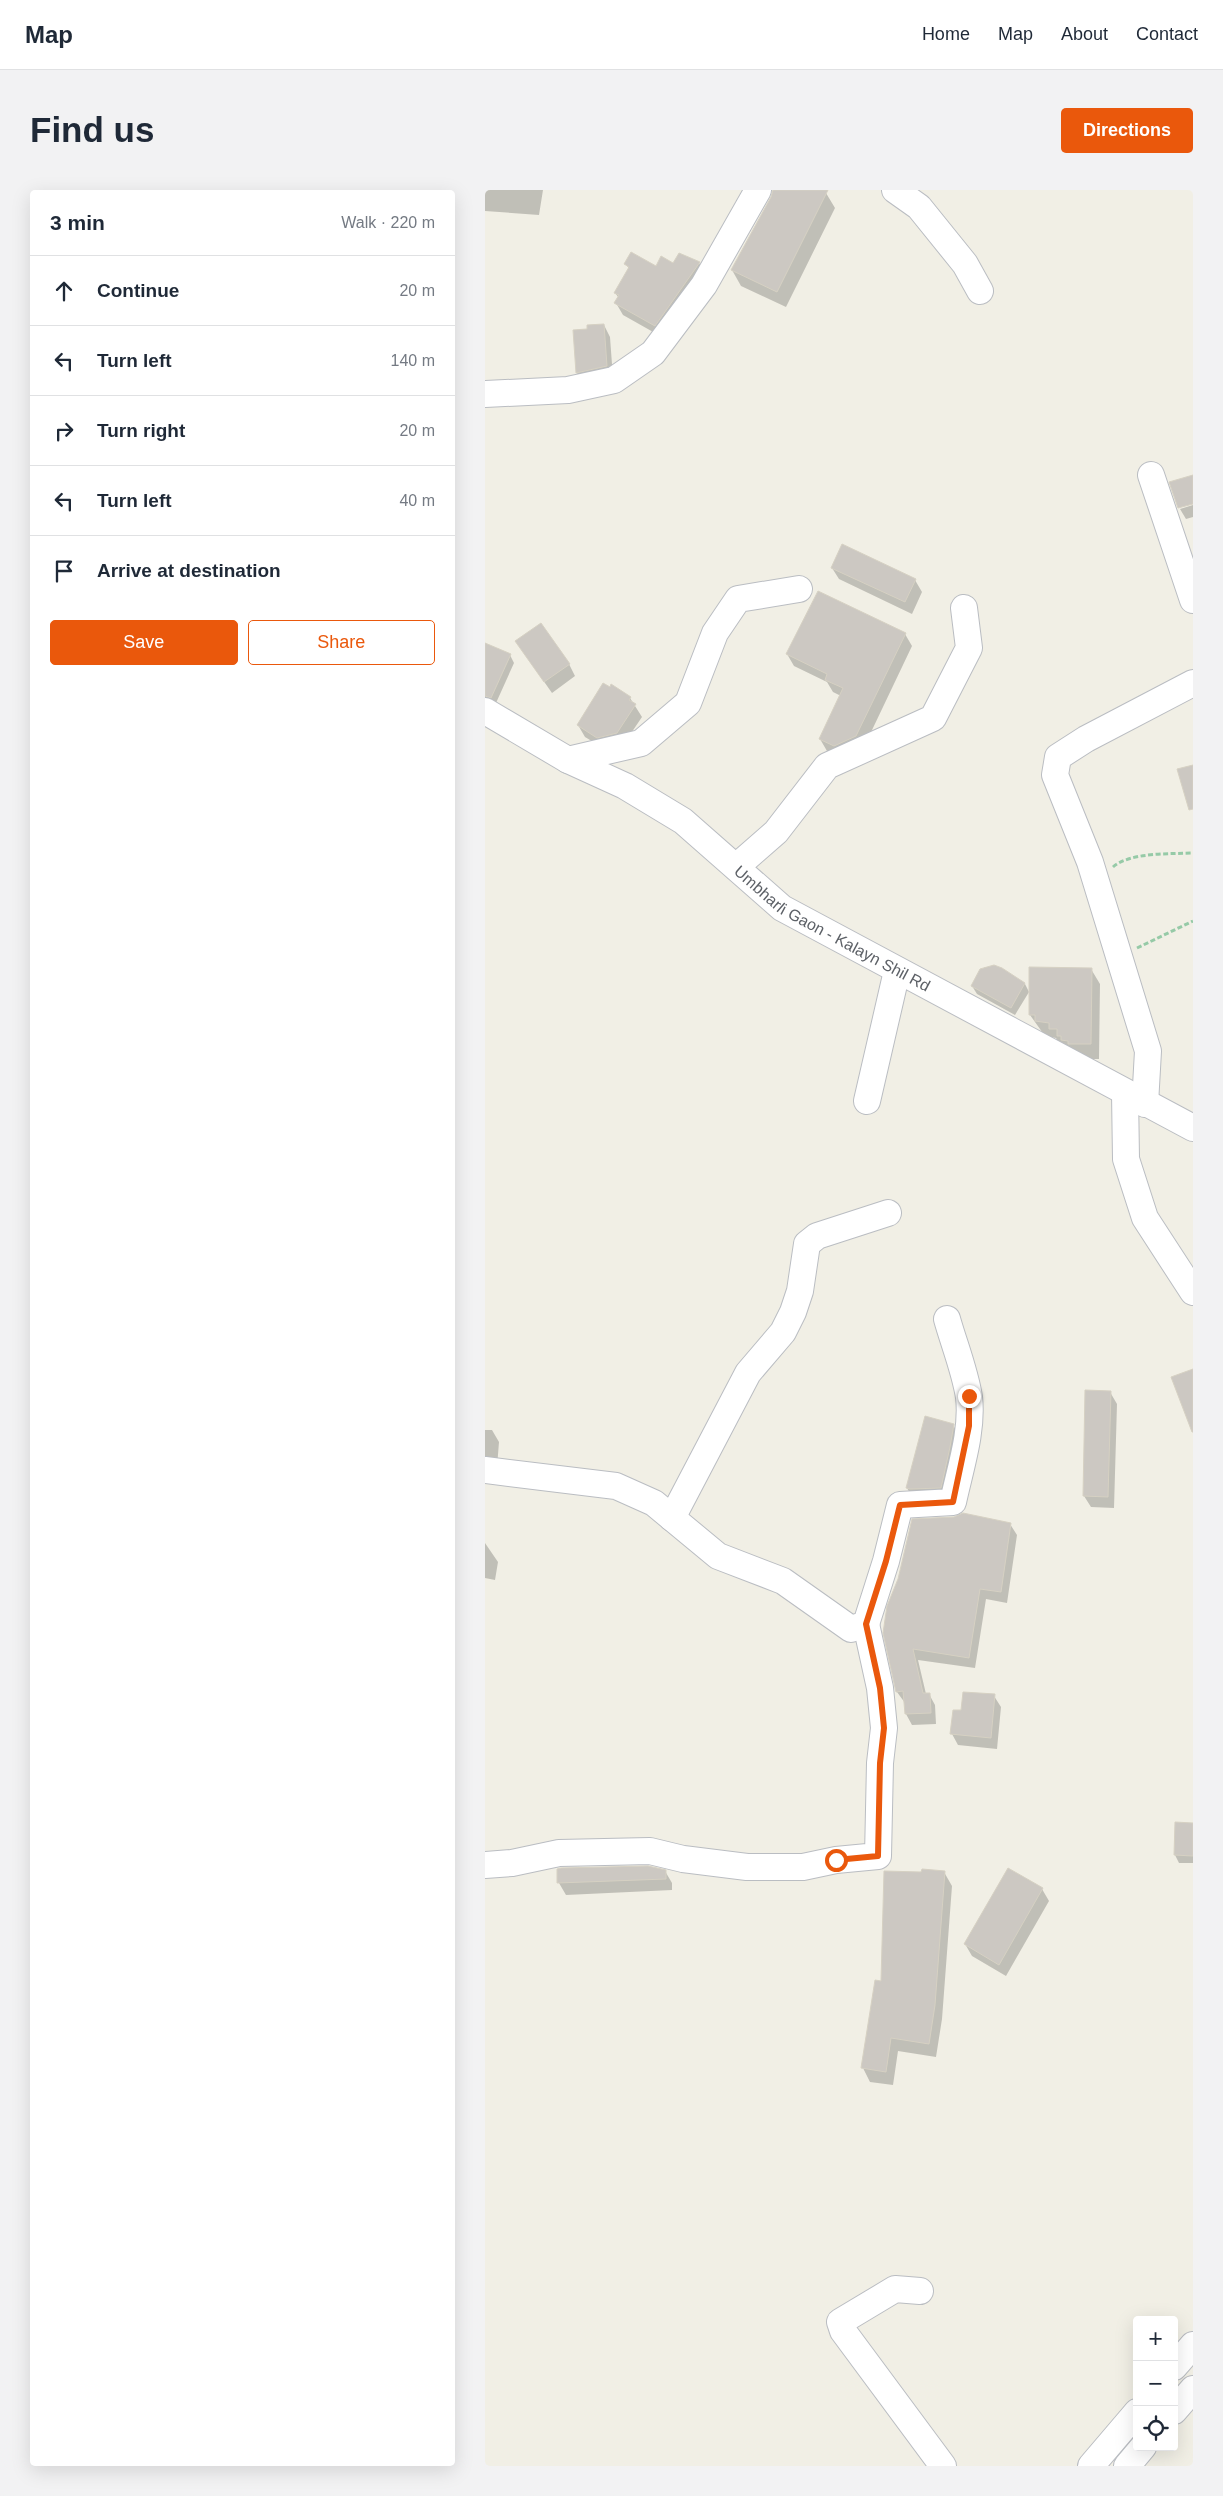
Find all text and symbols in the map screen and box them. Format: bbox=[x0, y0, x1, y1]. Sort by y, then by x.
text: Map bbox=[25, 21, 73, 48]
text: Home bbox=[922, 24, 970, 44]
text: Map bbox=[998, 24, 1033, 44]
text: About bbox=[1061, 24, 1108, 44]
text: Contact bbox=[1136, 24, 1198, 44]
button: Directions bbox=[1061, 108, 1193, 153]
text: Find us bbox=[30, 110, 154, 149]
text: 3 min bbox=[50, 211, 105, 234]
text: Walk · 220 m bbox=[341, 214, 435, 231]
icon: ahead bbox=[50, 277, 78, 305]
text: Continue bbox=[97, 280, 179, 301]
text: 20 m bbox=[399, 282, 435, 299]
icon: left bbox=[50, 347, 78, 375]
text: Turn left bbox=[97, 350, 172, 371]
text: 140 m bbox=[391, 352, 435, 369]
icon: right bbox=[50, 417, 78, 445]
text: Turn right bbox=[97, 420, 185, 441]
text: 20 m bbox=[399, 422, 435, 439]
icon: left bbox=[50, 487, 78, 515]
text: Turn left bbox=[97, 490, 172, 511]
text: 40 m bbox=[399, 492, 435, 509]
icon: arrive bbox=[50, 557, 78, 585]
text: Arrive at destination bbox=[97, 560, 281, 581]
button: Save bbox=[50, 620, 238, 665]
button: Share bbox=[248, 620, 435, 665]
street label: Umbharli Gaon - Kalayn Shil Rd bbox=[731, 862, 933, 994]
route end bbox=[958, 1385, 981, 1408]
route start bbox=[825, 1849, 848, 1872]
map controls bbox=[1133, 2316, 1178, 2451]
button: + bbox=[1133, 2316, 1178, 2361]
button: − bbox=[1133, 2361, 1178, 2406]
button: locate bbox=[1133, 2406, 1178, 2451]

